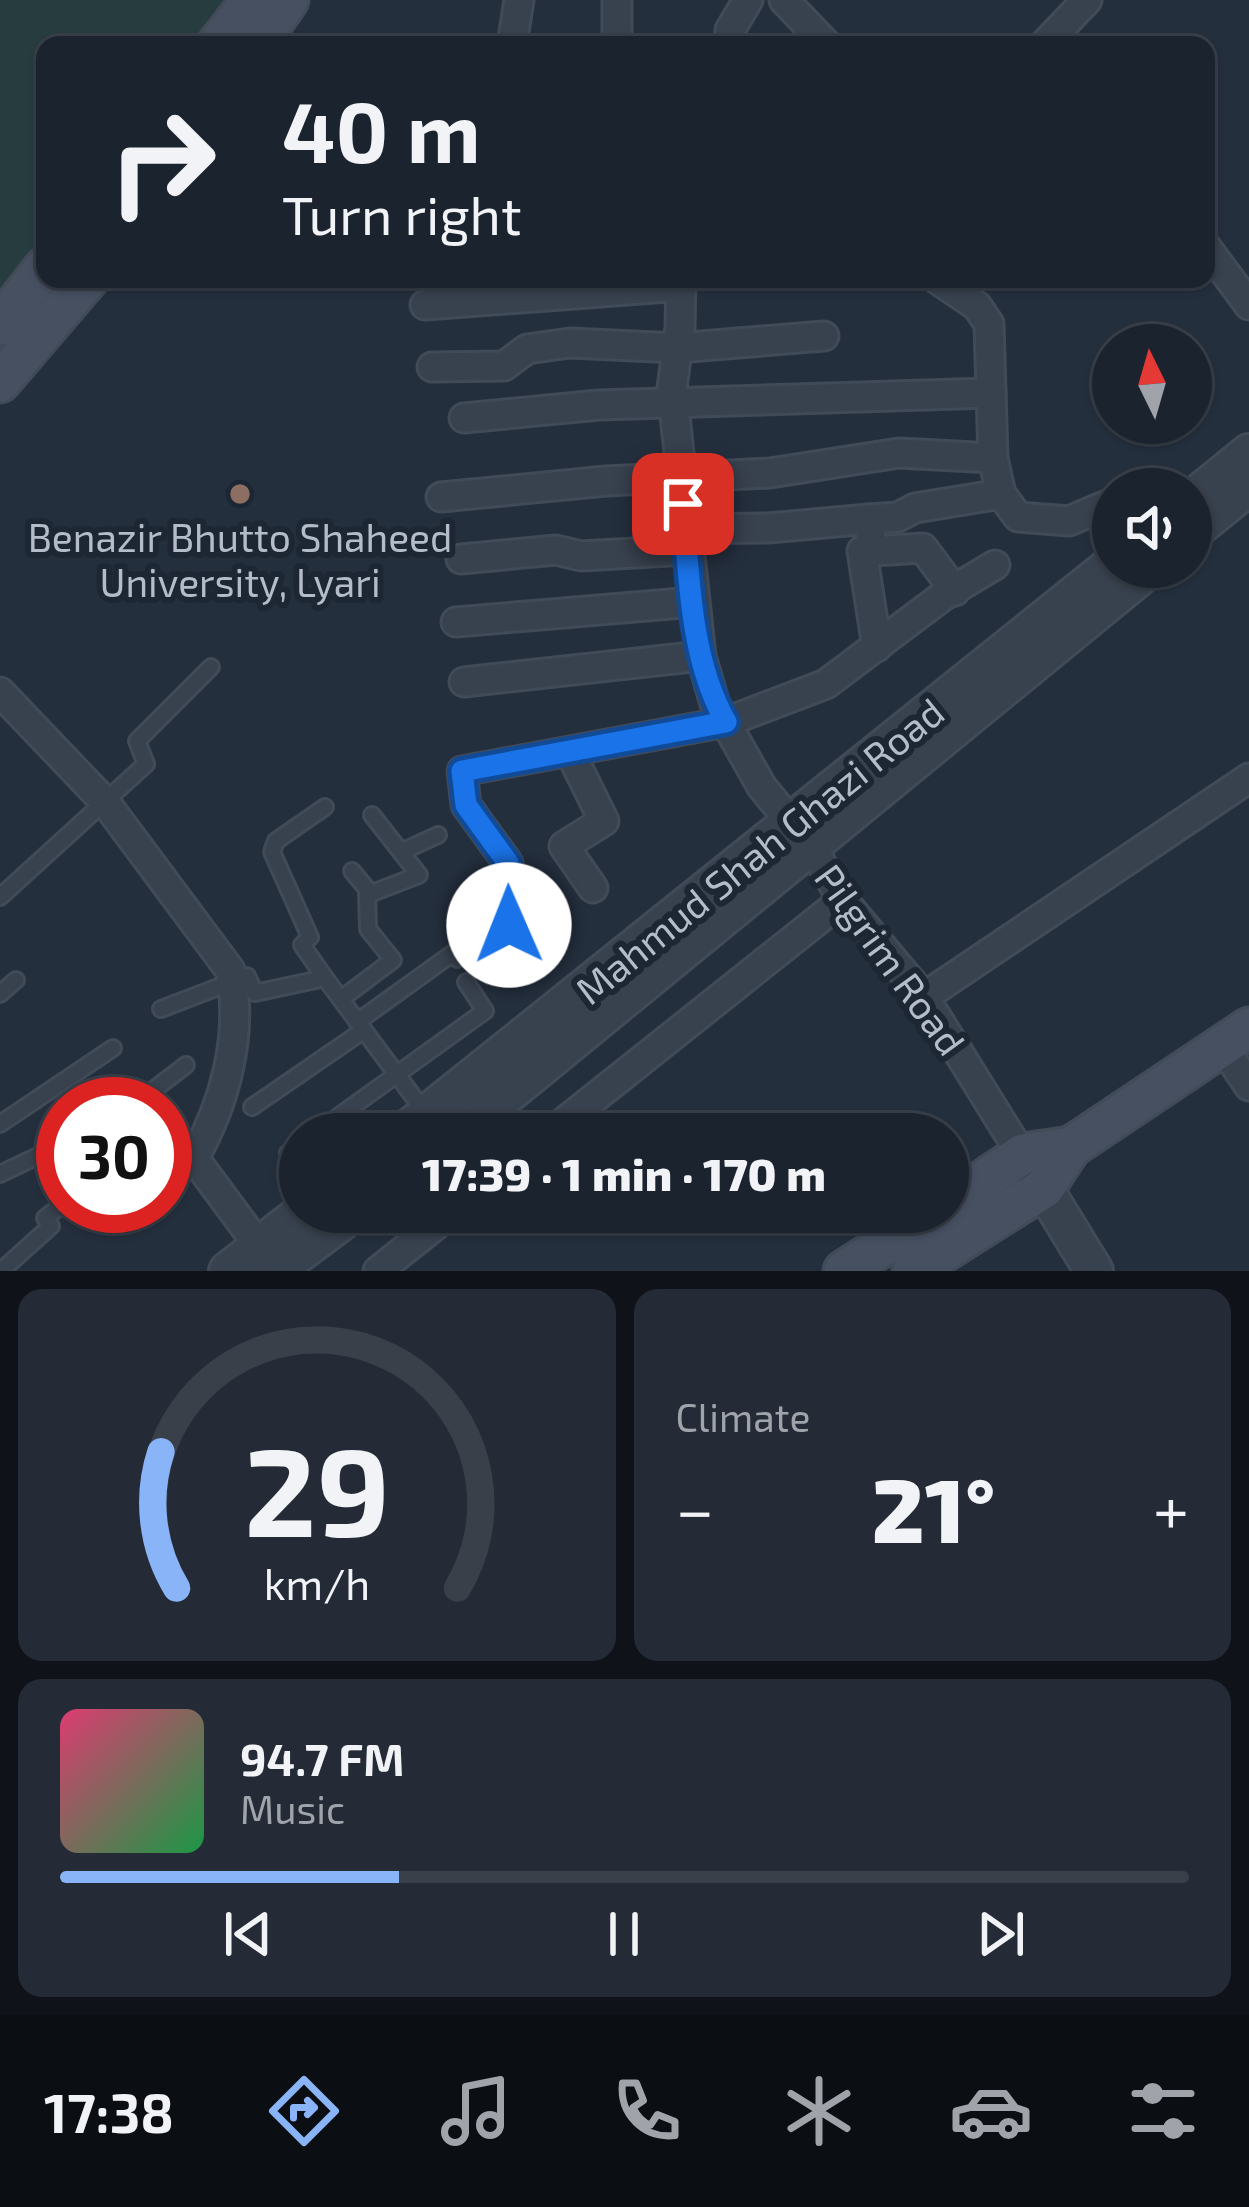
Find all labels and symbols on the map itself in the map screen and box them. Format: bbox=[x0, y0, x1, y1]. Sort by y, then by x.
north arrow bbox=[1092, 324, 1212, 444]
pin bbox=[632, 453, 734, 555]
marker: Benazir Bhutto Shaheed University, Lyari bbox=[227, 481, 253, 507]
place label: Benazir Bhutto Shaheed University, Lyari bbox=[28, 513, 452, 605]
street label: Mahmud Shah Ghazi Road bbox=[566, 687, 952, 1013]
street label: Pilgrim Road bbox=[806, 855, 976, 1063]
position arrow bbox=[446, 862, 572, 988]
speed limit sign: 30 bbox=[36, 1077, 192, 1233]

